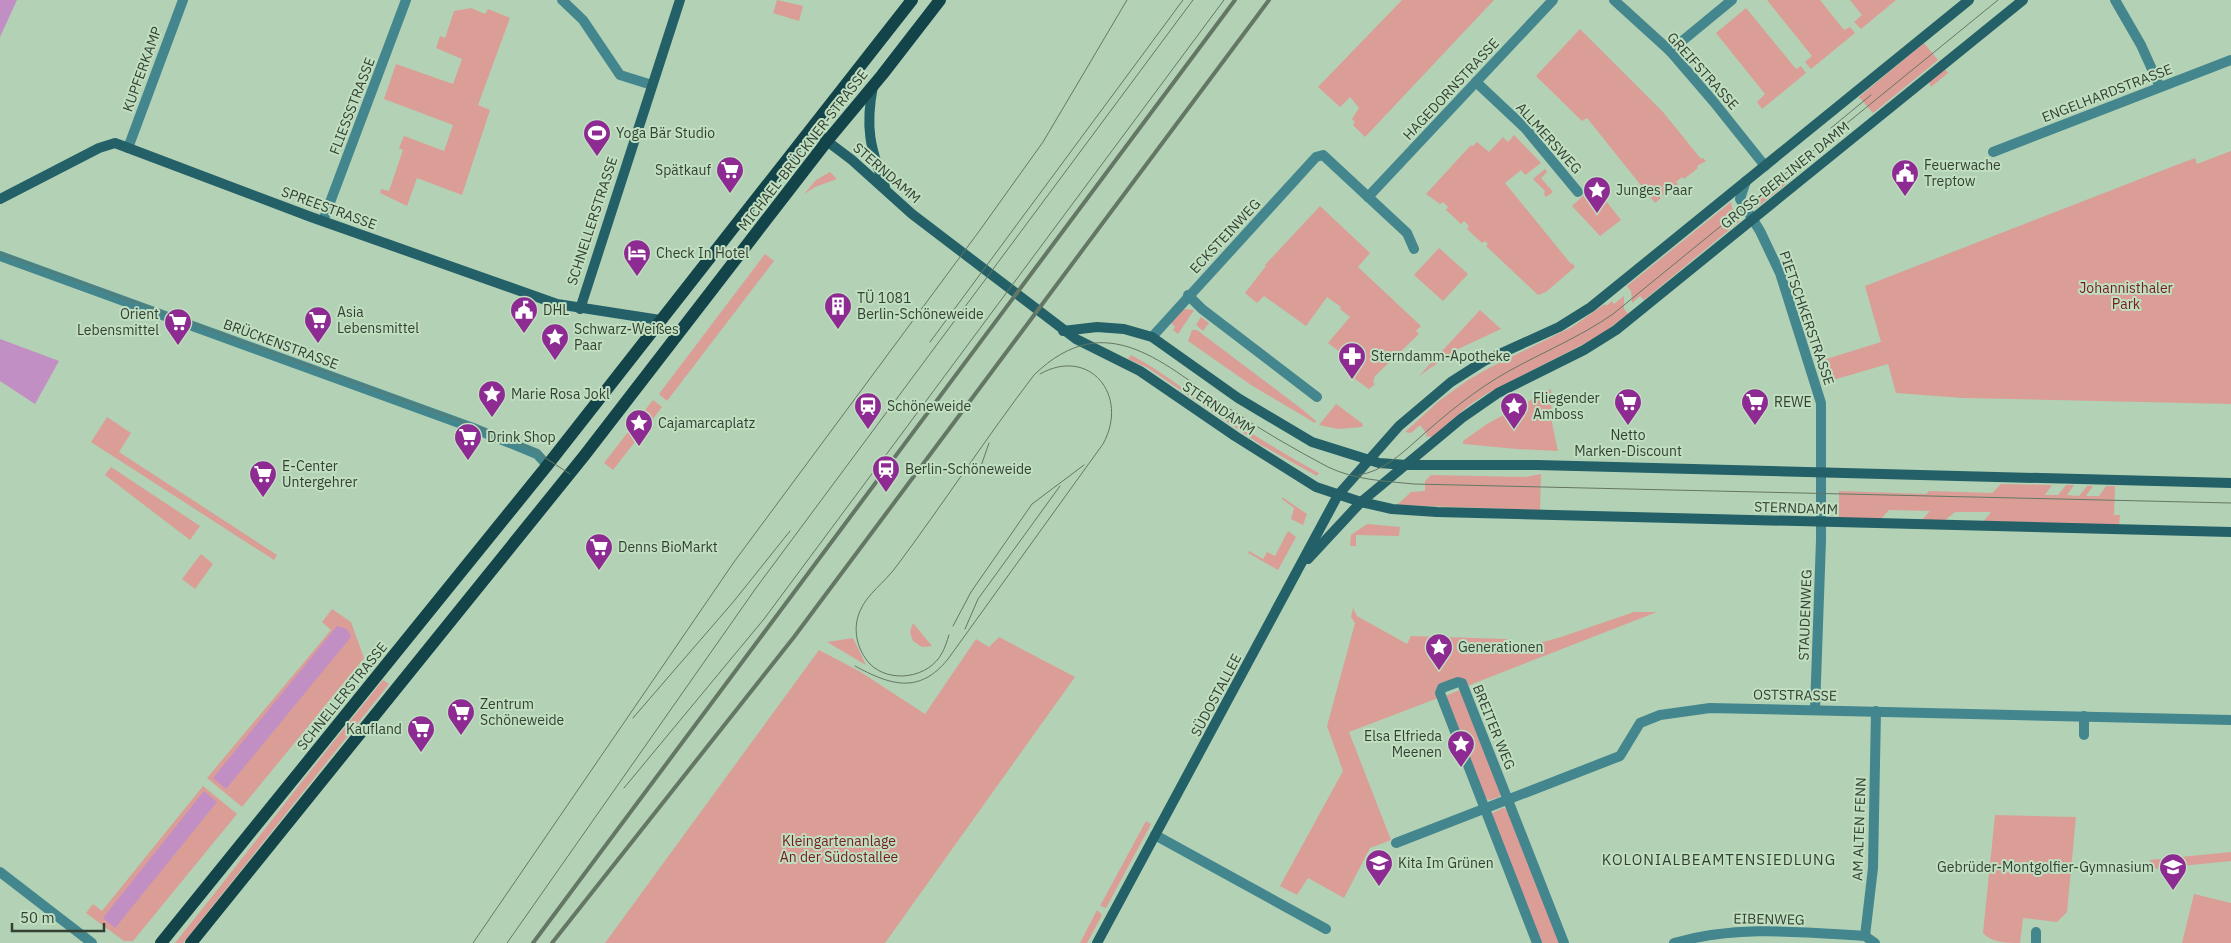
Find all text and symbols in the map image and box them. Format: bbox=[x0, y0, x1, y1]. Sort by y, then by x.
street label: KUPFERKAMP bbox=[118, 24, 166, 114]
street label: GREIFSTRASSE bbox=[1663, 28, 1743, 114]
street label: HAGEDORNSTRASSE bbox=[1399, 34, 1503, 144]
street label: FLIESSSTRASSE bbox=[325, 55, 379, 157]
street label: ENGELHARDSTRASSE bbox=[2039, 60, 2175, 126]
street label: MICHAEL-BRÜCKNER-STRASSE bbox=[734, 66, 872, 234]
street label: ALLMERSWEG bbox=[1512, 99, 1586, 177]
sports icon: Yoga Bär Studio bbox=[582, 118, 612, 157]
street label: GROSS-BERLINER DAMM bbox=[1717, 118, 1853, 232]
place label: Yoga Bär Studio bbox=[616, 124, 715, 142]
street label: STERNDAMM bbox=[849, 139, 925, 207]
street label: SCHNELLERSTRASSE bbox=[563, 154, 621, 288]
supermarket icon: Spätkauf bbox=[715, 155, 745, 194]
place label: Feuerwache Treptow bbox=[1924, 156, 2001, 190]
public building icon: Feuerwache Treptow bbox=[1890, 158, 1920, 197]
place label: Spätkauf bbox=[655, 161, 711, 179]
place icon: Junges Paar bbox=[1582, 175, 1612, 214]
place label: Junges Paar bbox=[1616, 181, 1693, 199]
street label: SPREESTRASSE bbox=[279, 182, 379, 234]
street label: ECKSTEINWEG bbox=[1186, 195, 1264, 277]
hotel icon: Check In Hotel bbox=[622, 238, 652, 277]
place label: Check In Hotel bbox=[656, 244, 749, 262]
street label: PIETSCHKERSTRASSE bbox=[1776, 248, 1838, 388]
park label: Johannisthaler Park bbox=[2079, 279, 2173, 313]
place label: TÜ 1081 Berlin-Schöneweide bbox=[857, 289, 984, 323]
building icon: TÜ 1081 Berlin-Schöneweide bbox=[823, 291, 853, 330]
public building icon: DHL bbox=[509, 295, 539, 334]
place label: DHL bbox=[543, 301, 569, 319]
place label: Asia Lebensmittel bbox=[337, 303, 419, 337]
place label: Orient Lebensmittel bbox=[77, 305, 159, 339]
supermarket icon: Asia Lebensmittel bbox=[303, 305, 333, 344]
supermarket icon: Orient Lebensmittel bbox=[163, 307, 193, 346]
street label: BRÜCKENSTRASSE bbox=[221, 315, 341, 373]
place label: Schwarz-Weißes Paar bbox=[574, 320, 679, 354]
place icon: Schwarz-Weißes Paar bbox=[540, 322, 570, 361]
pharmacy icon: Sterndamm-Apotheke bbox=[1337, 341, 1367, 380]
place label: Sterndamm-Apotheke bbox=[1371, 347, 1511, 365]
street label: STERNDAMM bbox=[1179, 377, 1259, 439]
place icon: Marie Rosa Jokl bbox=[477, 379, 507, 418]
place label: Marie Rosa Jokl bbox=[511, 385, 610, 403]
supermarket icon: Netto Marken-Discount bbox=[1613, 387, 1643, 426]
supermarket icon: REWE bbox=[1740, 387, 1770, 426]
place label: Fliegender Amboss bbox=[1533, 389, 1600, 423]
station icon: Schöneweide bbox=[853, 391, 883, 430]
place icon: Fliegender Amboss bbox=[1499, 391, 1529, 430]
place label: REWE bbox=[1774, 393, 1812, 411]
place label: Schöneweide bbox=[887, 397, 972, 415]
place icon: Cajamarcaplatz bbox=[624, 408, 654, 447]
place label: Cajamarcaplatz bbox=[658, 414, 756, 432]
supermarket icon: Drink Shop bbox=[453, 422, 483, 461]
place label: Netto Marken-Discount bbox=[1574, 426, 1682, 460]
place label: Drink Shop bbox=[487, 428, 556, 446]
station icon: Berlin-Schöneweide bbox=[871, 454, 901, 493]
place label: E-Center Untergehrer bbox=[282, 457, 358, 491]
supermarket icon: E-Center Untergehrer bbox=[248, 459, 278, 498]
place label: Berlin-Schöneweide bbox=[905, 460, 1032, 478]
street label: STERNDAMM bbox=[1754, 498, 1838, 518]
supermarket icon: Denns BioMarkt bbox=[584, 532, 614, 571]
place label: Denns BioMarkt bbox=[618, 538, 718, 556]
street label: STAUDENWEG bbox=[1794, 569, 1816, 661]
place icon: Generationen bbox=[1424, 632, 1454, 671]
street label: SCHNELLERSTRASSE bbox=[293, 638, 391, 754]
place label: Generationen bbox=[1458, 638, 1543, 656]
street label: SÜDOSTALLEE bbox=[1187, 650, 1245, 740]
street label: BREITER WEG bbox=[1469, 682, 1519, 772]
street label: OSTSTRASSE bbox=[1753, 685, 1837, 705]
place label: Zentrum Schöneweide bbox=[480, 695, 565, 729]
supermarket icon: Zentrum Schöneweide bbox=[446, 697, 476, 736]
supermarket icon: Kaufland bbox=[406, 714, 436, 753]
place label: Kaufland bbox=[346, 720, 402, 738]
place label: Elsa Elfrieda Meenen bbox=[1364, 727, 1443, 761]
place icon: Elsa Elfrieda Meenen bbox=[1446, 729, 1476, 768]
street label: AM ALTEN FENN bbox=[1848, 777, 1870, 881]
park label: Kleingartenanlage An der Südostallee bbox=[780, 832, 899, 866]
school or university icon: Kita Im Grünen bbox=[1364, 848, 1394, 887]
district label: KOLONIALBEAMTENSIEDLUNG bbox=[1602, 850, 1836, 869]
school or university icon: Gebrüder-Montgolfier-Gymnasium bbox=[2158, 852, 2188, 891]
place label: Kita Im Grünen bbox=[1398, 854, 1494, 872]
place label: Gebrüder-Montgolfier-Gymnasium bbox=[1937, 858, 2154, 876]
scale bar bbox=[12, 900, 105, 932]
text: 50 m bbox=[20, 908, 55, 927]
street label: EIBENWEG bbox=[1733, 909, 1805, 929]

